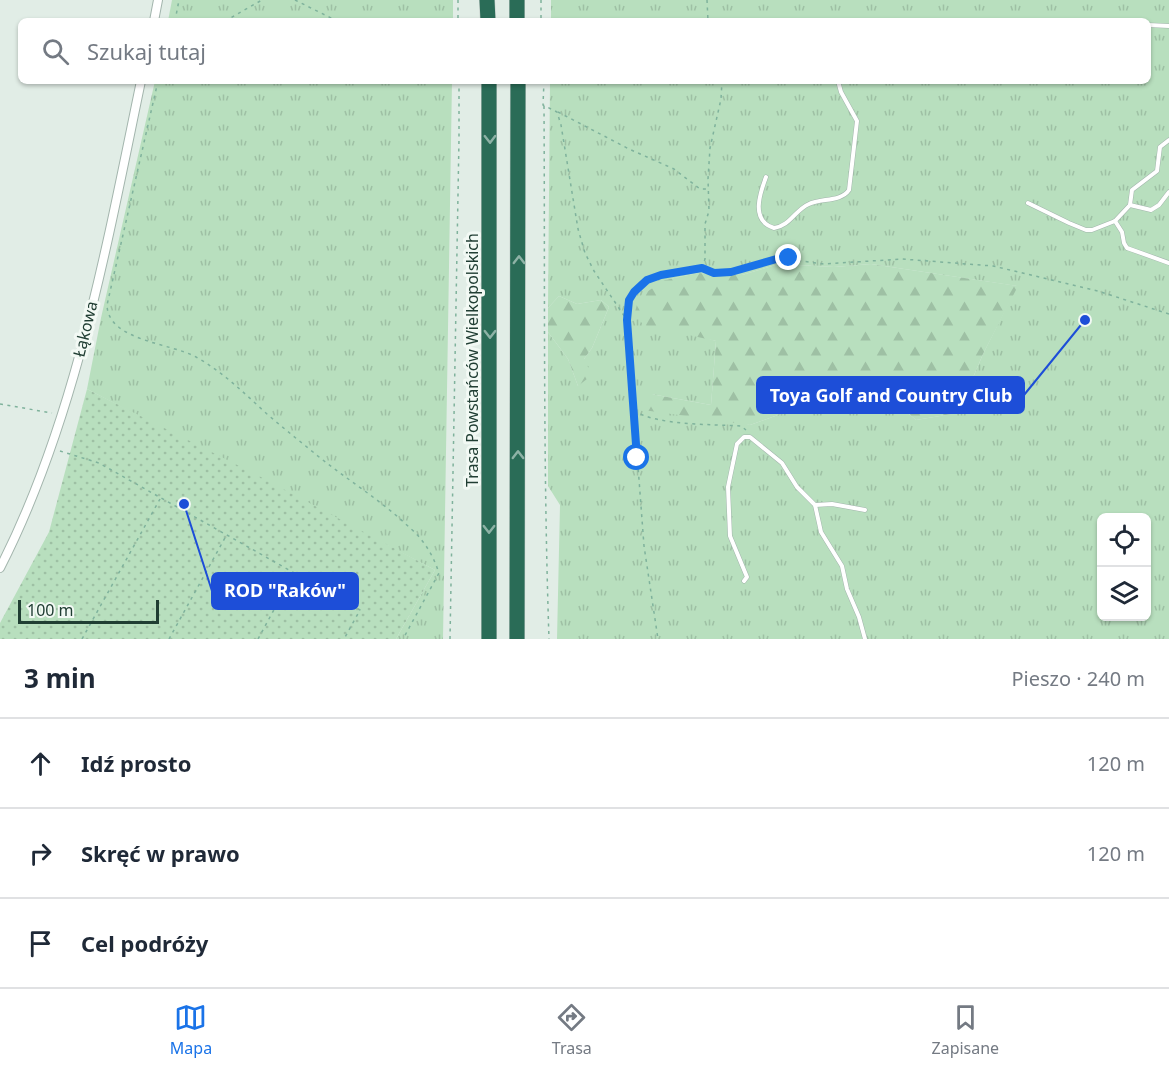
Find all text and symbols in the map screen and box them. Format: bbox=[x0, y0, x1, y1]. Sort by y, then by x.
search box bbox=[18, 18, 1151, 84]
icon: search bbox=[39, 35, 72, 68]
text: Szukaj tutaj bbox=[87, 36, 206, 66]
one-way arrow bbox=[484, 135, 496, 144]
street label: Trasa Powstańców Wielkopolskich bbox=[461, 233, 483, 487]
route end bbox=[775, 244, 801, 270]
one-way arrow bbox=[513, 255, 525, 264]
street label: Łąkowa bbox=[67, 299, 103, 359]
one-way arrow bbox=[484, 330, 496, 339]
callout: Toya Golf and Country Club bbox=[757, 377, 1024, 413]
text: Toya Golf and Country Club bbox=[770, 383, 1012, 407]
route start bbox=[623, 444, 649, 470]
one-way arrow bbox=[512, 450, 524, 459]
map controls bbox=[1097, 513, 1151, 621]
button: locate bbox=[1097, 513, 1151, 567]
one-way arrow bbox=[483, 525, 495, 534]
button: layers bbox=[1097, 567, 1151, 621]
callout: ROD "Raków" bbox=[212, 573, 358, 609]
text: ROD "Raków" bbox=[224, 578, 346, 602]
scale bar bbox=[18, 597, 159, 624]
text: 100 m bbox=[27, 599, 74, 621]
text: 3 min bbox=[24, 660, 96, 696]
text: Pieszo · 240 m bbox=[1011, 665, 1145, 692]
icon: ahead bbox=[24, 747, 57, 780]
text: Idź prosto bbox=[81, 748, 191, 778]
text: 120 m bbox=[1087, 750, 1145, 777]
icon: right bbox=[24, 837, 57, 870]
text: Skręć w prawo bbox=[81, 838, 240, 868]
text: 120 m bbox=[1087, 840, 1145, 867]
icon: arrive bbox=[24, 927, 57, 960]
text: Cel podróży bbox=[81, 928, 208, 958]
tab: Mapa bbox=[170, 1001, 212, 1059]
tab: Trasa bbox=[552, 1001, 592, 1059]
tab: Zapisane bbox=[932, 1001, 999, 1059]

